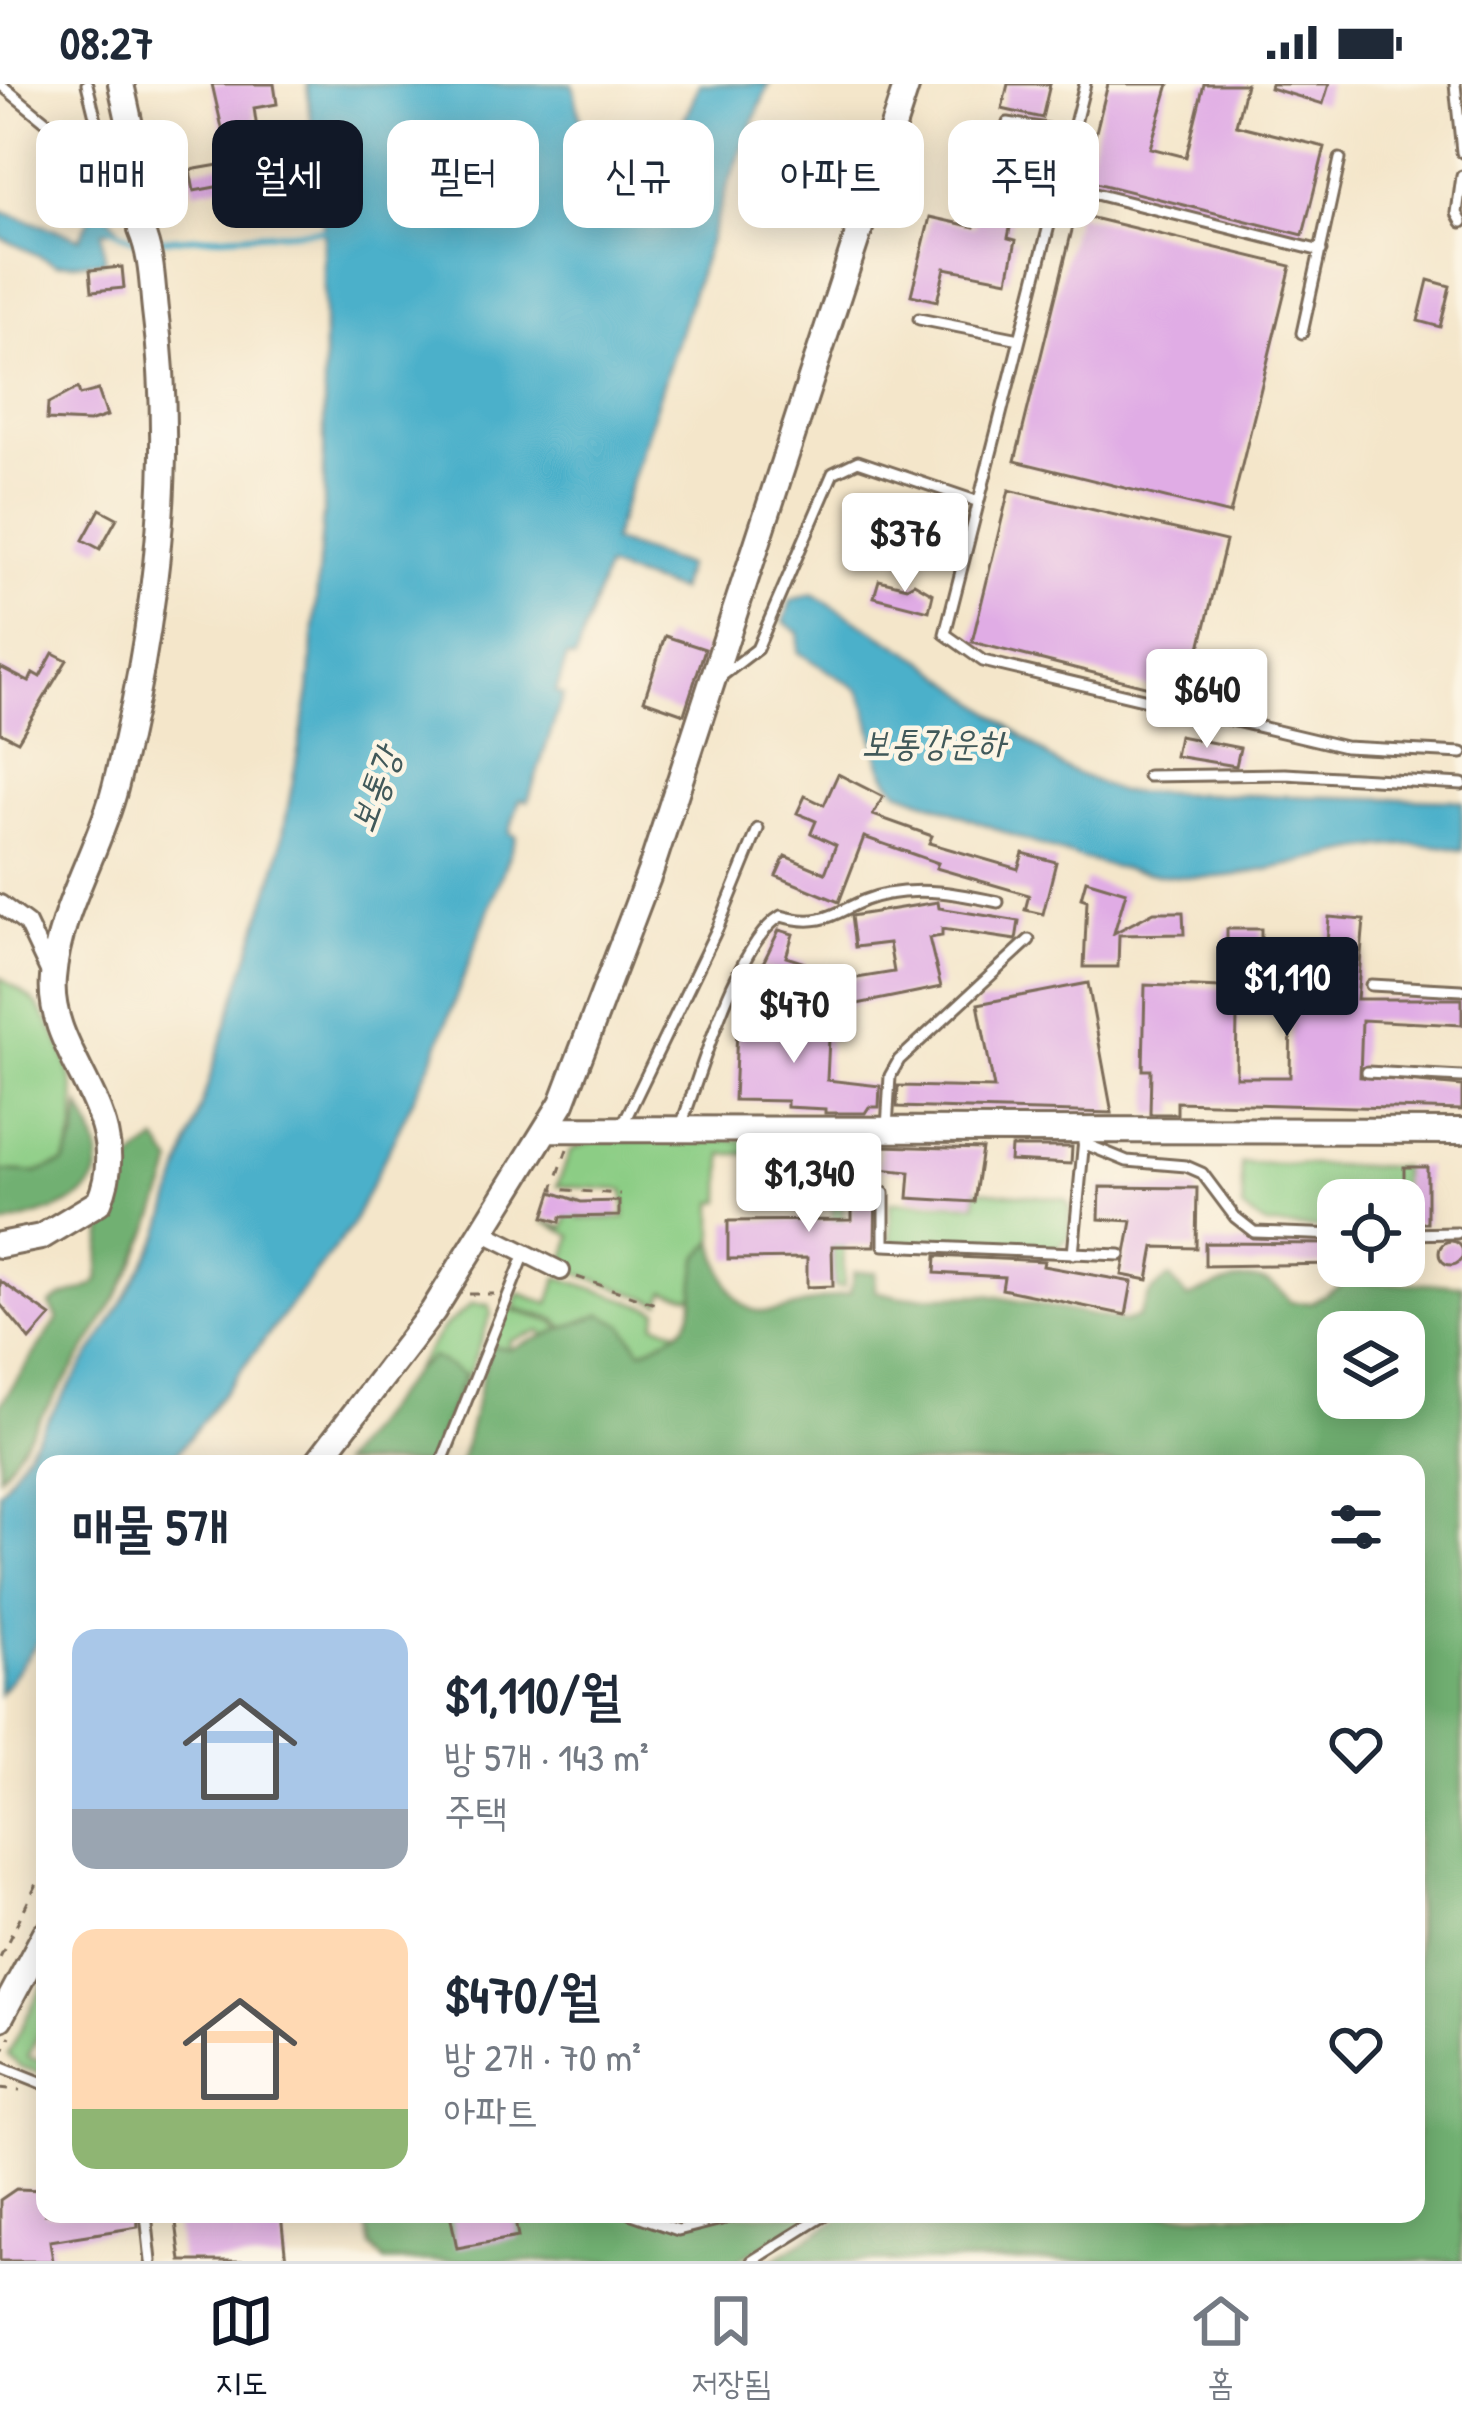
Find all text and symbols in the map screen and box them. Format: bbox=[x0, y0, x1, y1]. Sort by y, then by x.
text: 08:27 bbox=[60, 12, 153, 73]
chip: 매매 bbox=[36, 120, 188, 228]
chip: 월세 bbox=[212, 120, 363, 228]
chip: 필터 bbox=[387, 120, 539, 228]
chip: 신규 bbox=[563, 120, 714, 228]
chip: 아파트 bbox=[738, 120, 924, 228]
chip: 주택 bbox=[948, 120, 1099, 228]
pin: $376 bbox=[834, 493, 976, 595]
text: $376 bbox=[869, 505, 941, 558]
pin: $640 bbox=[1136, 649, 1278, 751]
text: $640 bbox=[1173, 661, 1241, 714]
water label: 보통강운하 bbox=[862, 717, 1008, 766]
water label: 보통강 bbox=[336, 736, 413, 838]
pin: $1,110 bbox=[1189, 937, 1385, 1039]
text: $1,110 bbox=[1243, 949, 1331, 1002]
pin: $470 bbox=[723, 964, 865, 1066]
text: $470 bbox=[758, 976, 830, 1029]
pin: $1,340 bbox=[711, 1133, 907, 1235]
text: $1,340 bbox=[763, 1145, 855, 1198]
map controls bbox=[1317, 1179, 1425, 1419]
button: locate bbox=[1317, 1179, 1425, 1287]
button: layers bbox=[1317, 1311, 1425, 1419]
text: 매물 5개 bbox=[72, 1492, 228, 1561]
icon: filters bbox=[1323, 1494, 1389, 1560]
text: $1,110/월 bbox=[444, 1660, 621, 1729]
icon: home bbox=[168, 1677, 312, 1821]
icon: heart bbox=[1323, 1716, 1389, 1782]
text: 방 5개 · 143 m² bbox=[444, 1730, 649, 1783]
text: 주택 bbox=[444, 1784, 507, 1837]
text: $470/월 bbox=[444, 1960, 600, 2029]
icon: home bbox=[168, 1977, 312, 2121]
icon: heart bbox=[1323, 2016, 1389, 2082]
text: 방 2개 · 70 m² bbox=[444, 2030, 641, 2083]
text: 아파트 bbox=[444, 2084, 538, 2137]
tab: 지도 bbox=[208, 2288, 274, 2405]
tab: 저장됨 bbox=[691, 2288, 771, 2405]
tab: 홈 bbox=[1188, 2288, 1254, 2405]

